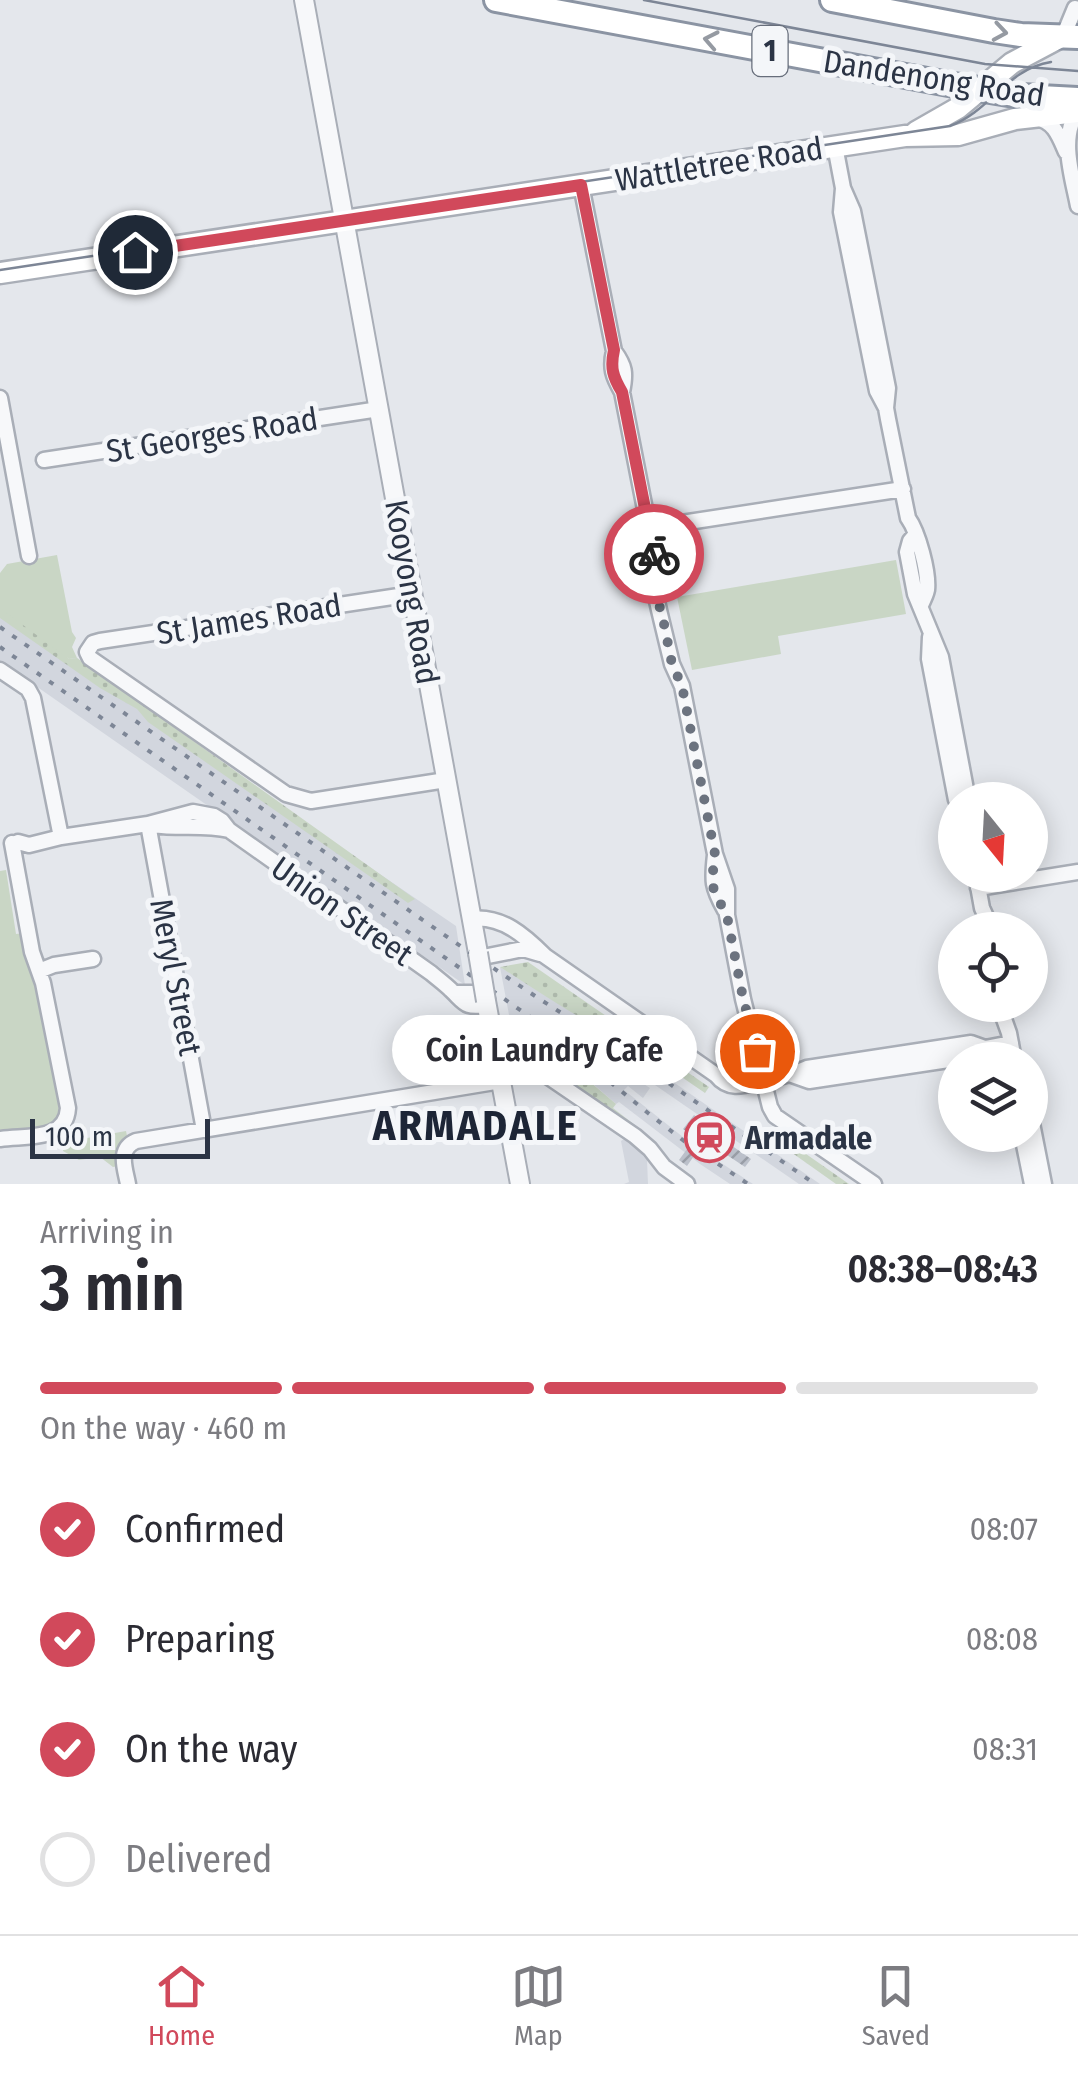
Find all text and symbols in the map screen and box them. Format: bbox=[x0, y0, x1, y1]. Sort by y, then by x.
one-way arrow bbox=[992, 20, 1009, 41]
road number: 1 bbox=[752, 26, 788, 76]
one-way arrow bbox=[703, 30, 719, 51]
street label: Dandenong Road bbox=[821, 42, 1047, 114]
street label: Wattletree Road bbox=[613, 129, 825, 199]
pin bbox=[93, 210, 178, 295]
icon: home bbox=[108, 225, 163, 280]
street label: St Georges Road bbox=[104, 400, 320, 470]
street label: Kooyong Road bbox=[377, 497, 447, 687]
courier bbox=[604, 504, 704, 604]
icon: bike bbox=[627, 527, 682, 582]
street label: St James Road bbox=[154, 586, 344, 652]
north arrow bbox=[938, 782, 1048, 892]
map controls bbox=[938, 782, 1048, 1152]
street label: Union Street bbox=[264, 849, 420, 974]
street label: Meryl Street bbox=[142, 895, 210, 1059]
button: locate bbox=[938, 912, 1048, 1022]
pin bbox=[715, 1009, 800, 1094]
callout: Coin Laundry Cafe bbox=[392, 1016, 697, 1086]
icon: bag bbox=[730, 1024, 785, 1079]
text: Coin Laundry Cafe bbox=[426, 1031, 664, 1069]
button: layers bbox=[938, 1042, 1048, 1152]
district label: ARMADALE bbox=[372, 1101, 579, 1151]
station icon: Armadale bbox=[684, 1112, 736, 1164]
scale bar bbox=[30, 1114, 210, 1158]
place label: Armadale bbox=[744, 1119, 872, 1157]
text: 100 m bbox=[45, 1120, 113, 1153]
text: Arriving in bbox=[40, 1213, 174, 1251]
text: 08:38–08:43 bbox=[848, 1246, 1038, 1292]
text: 3 min bbox=[40, 1249, 185, 1327]
text: On the way · 460 m bbox=[40, 1409, 287, 1447]
icon: check bbox=[40, 1502, 95, 1557]
text: Confirmed bbox=[125, 1506, 285, 1552]
text: 08:07 bbox=[969, 1510, 1038, 1548]
icon: check bbox=[40, 1612, 95, 1667]
text: Preparing bbox=[125, 1616, 274, 1662]
text: 08:08 bbox=[966, 1620, 1038, 1658]
icon: check bbox=[40, 1722, 95, 1777]
text: On the way bbox=[125, 1726, 297, 1772]
text: 08:31 bbox=[972, 1730, 1038, 1768]
text: Delivered bbox=[125, 1836, 272, 1882]
tab: Home bbox=[148, 1959, 215, 2052]
tab: Map bbox=[511, 1959, 566, 2052]
tab: Saved bbox=[862, 1959, 930, 2052]

